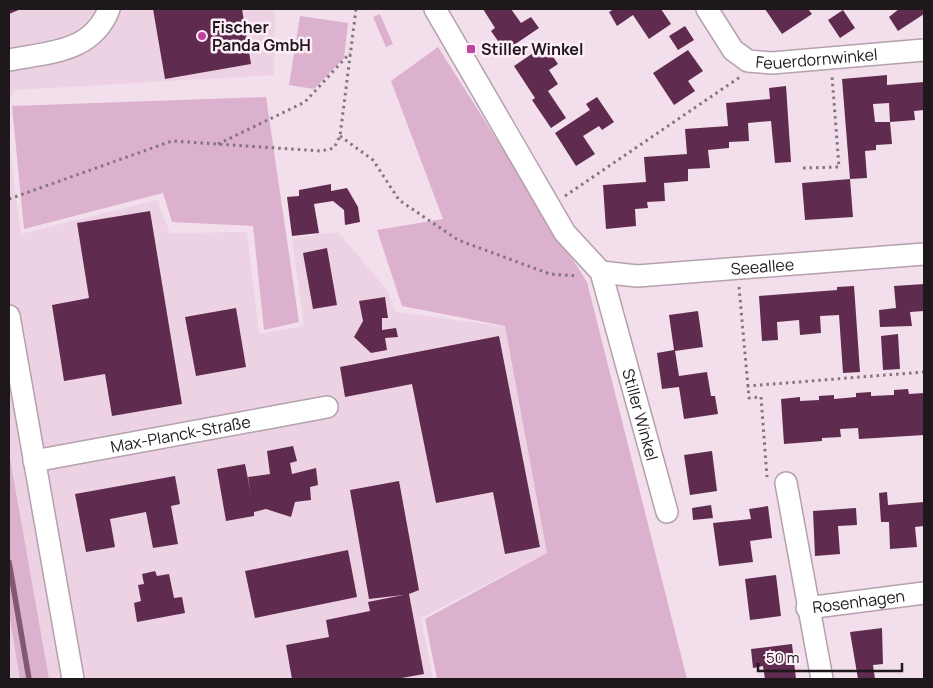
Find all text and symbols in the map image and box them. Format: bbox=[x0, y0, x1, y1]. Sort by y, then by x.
place label: Fischer Panda GmbH bbox=[212, 16, 311, 56]
marker: Fischer Panda GmbH bbox=[196, 30, 208, 42]
place label: Stiller Winkel bbox=[481, 38, 583, 60]
marker: Stiller Winkel bbox=[465, 43, 477, 55]
street label: Feuerdornwinkel bbox=[755, 43, 878, 74]
street label: Seeallee bbox=[730, 253, 795, 280]
street label: Stiller Winkel bbox=[617, 366, 663, 463]
street label: Max-Planck-Straße bbox=[109, 410, 252, 458]
street label: Rosenhagen bbox=[811, 585, 906, 618]
scale bar bbox=[758, 640, 902, 672]
text: 50 m bbox=[766, 647, 800, 668]

